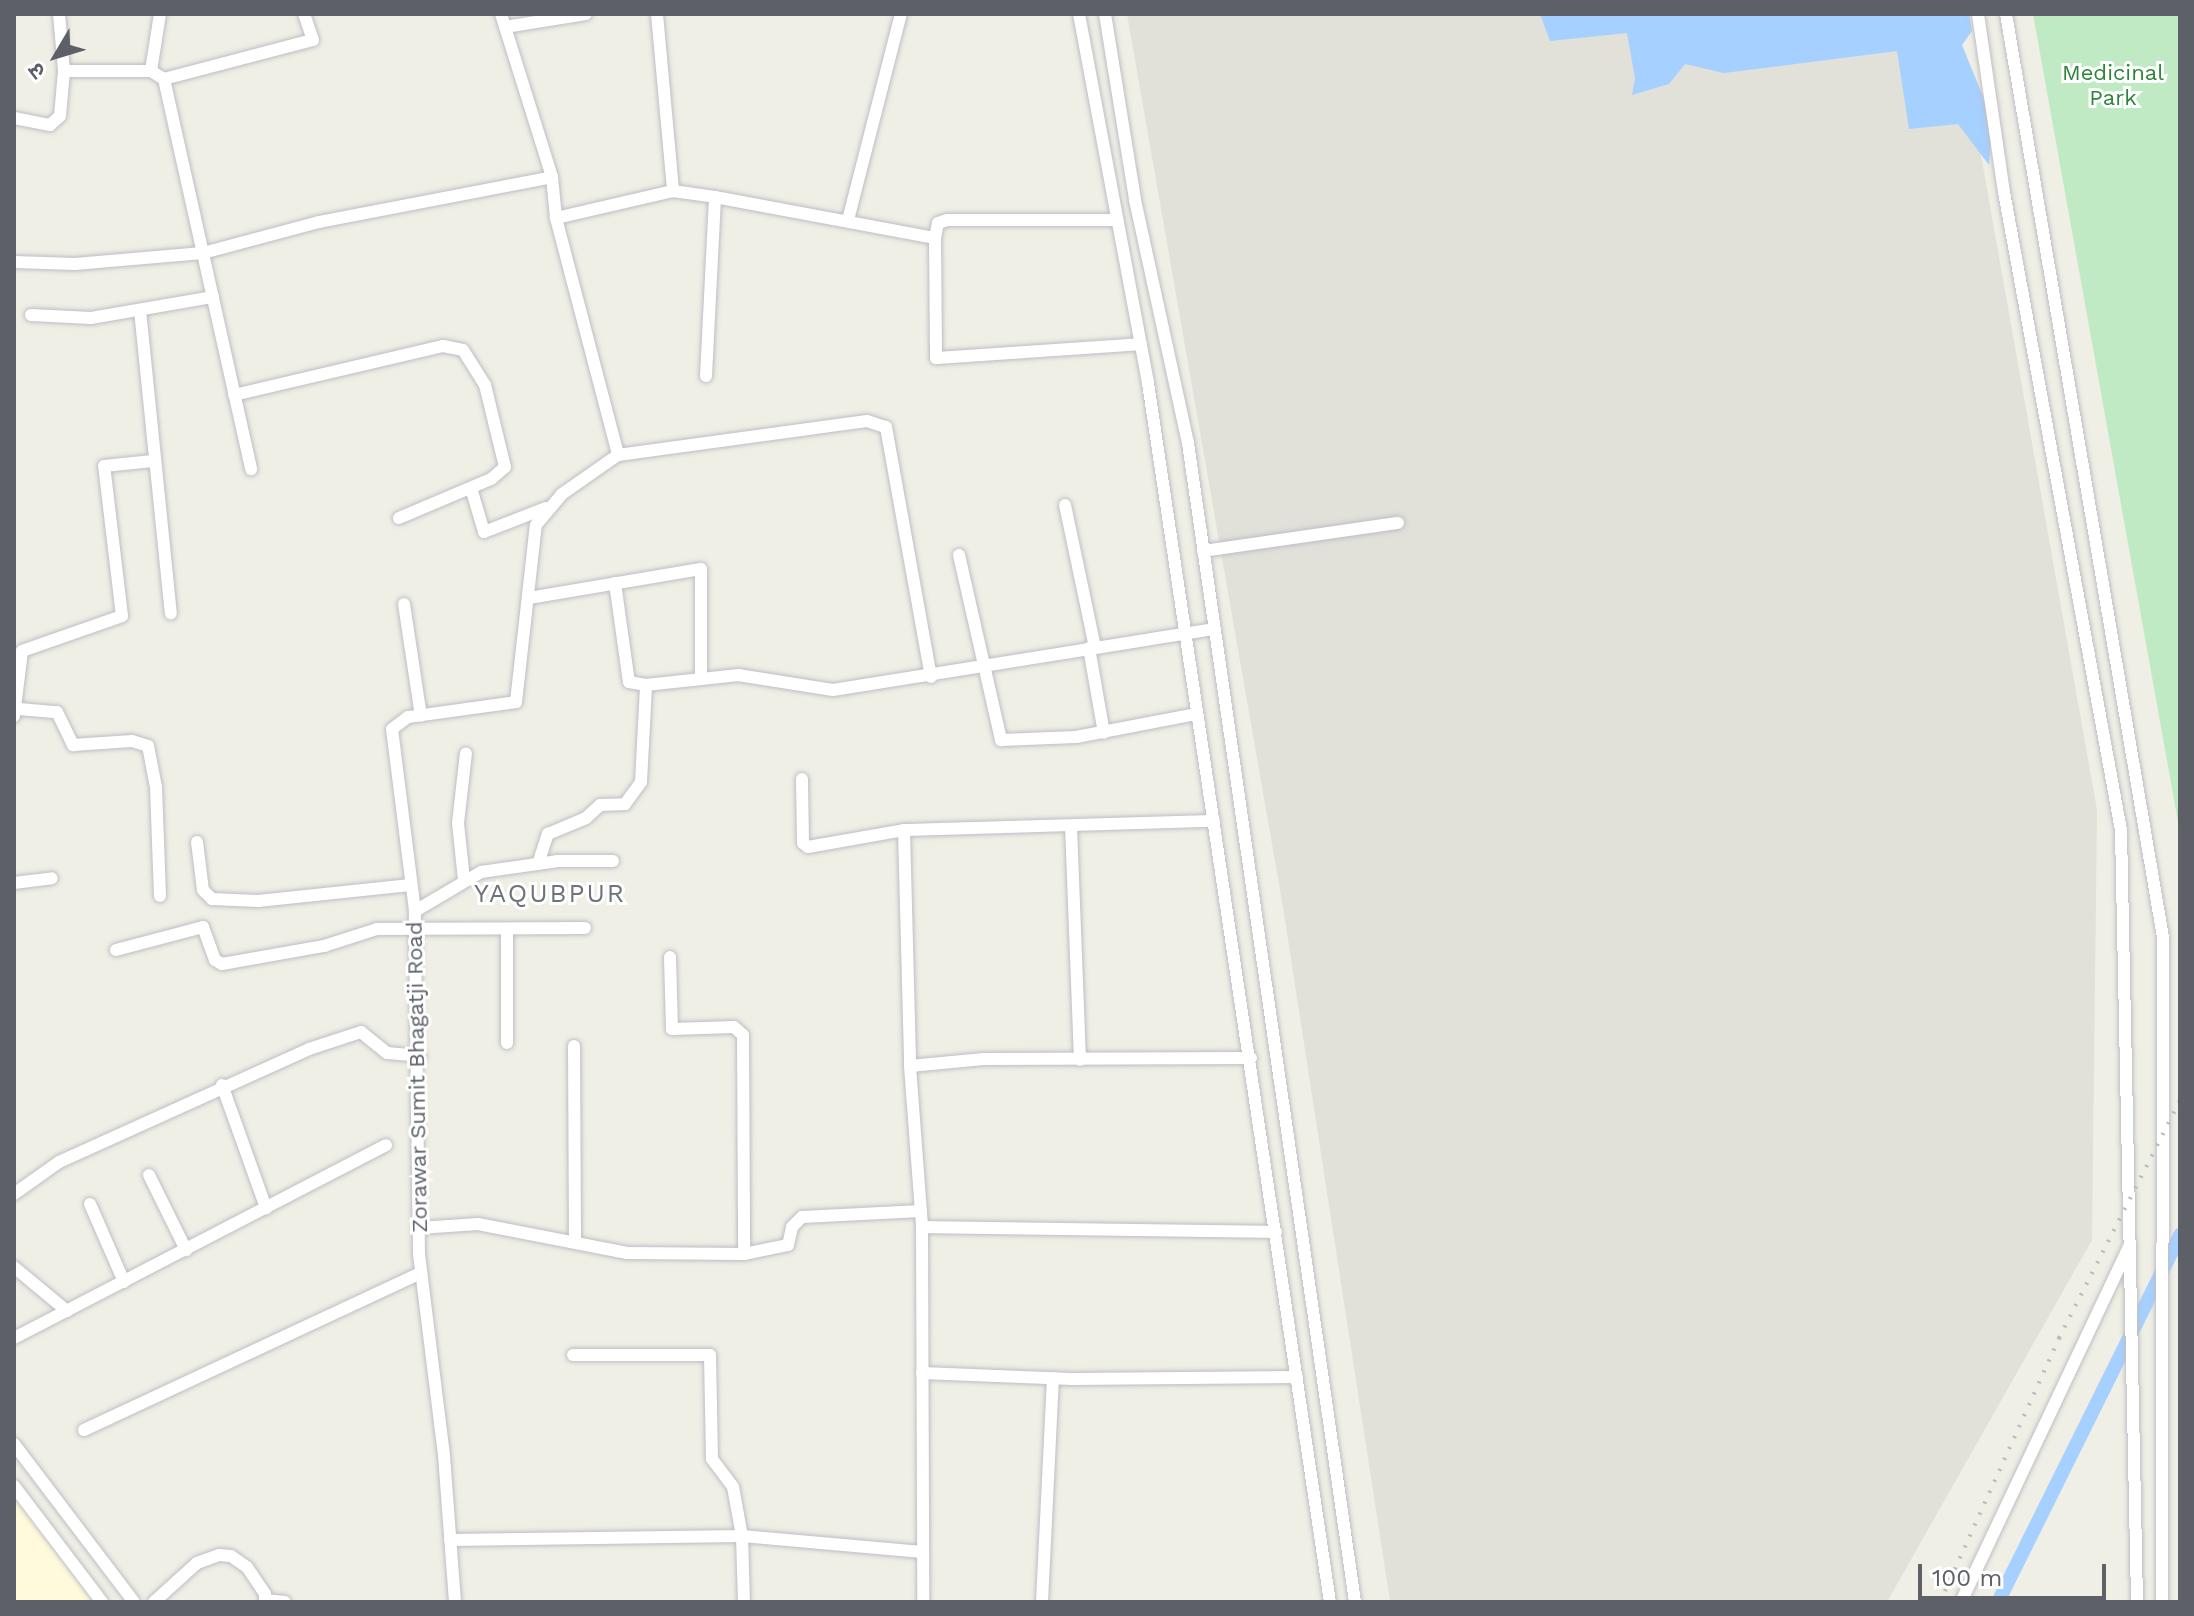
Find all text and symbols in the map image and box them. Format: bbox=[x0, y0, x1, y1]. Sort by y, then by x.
north arrow bbox=[16, 16, 96, 96]
text: उ bbox=[23, 58, 51, 84]
park label: Medicinal Park bbox=[2062, 59, 2164, 110]
district label: YAQUBPUR bbox=[474, 878, 626, 910]
street label: Zorawar Sumit Bhagatji Road bbox=[401, 921, 433, 1233]
scale bar bbox=[1922, 1548, 2110, 1598]
text: 100 m bbox=[1932, 1564, 2002, 1592]

